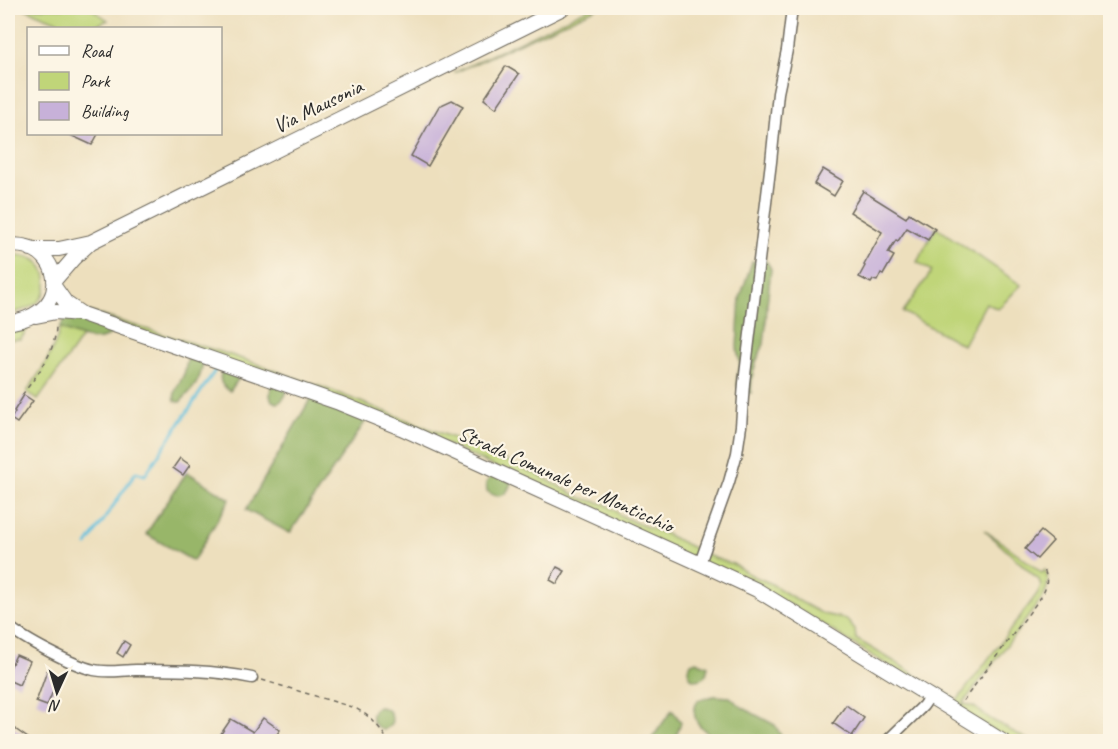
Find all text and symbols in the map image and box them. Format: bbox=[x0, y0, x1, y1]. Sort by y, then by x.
legend bbox=[27, 27, 222, 135]
text: Road bbox=[81, 40, 114, 62]
text: Park bbox=[81, 70, 111, 92]
street label: Via Mausonia bbox=[269, 72, 369, 139]
text: Building bbox=[81, 100, 130, 122]
street label: Strada Comunale per Monticchio bbox=[454, 420, 680, 539]
north arrow bbox=[27, 662, 87, 722]
text: N bbox=[47, 695, 62, 716]

